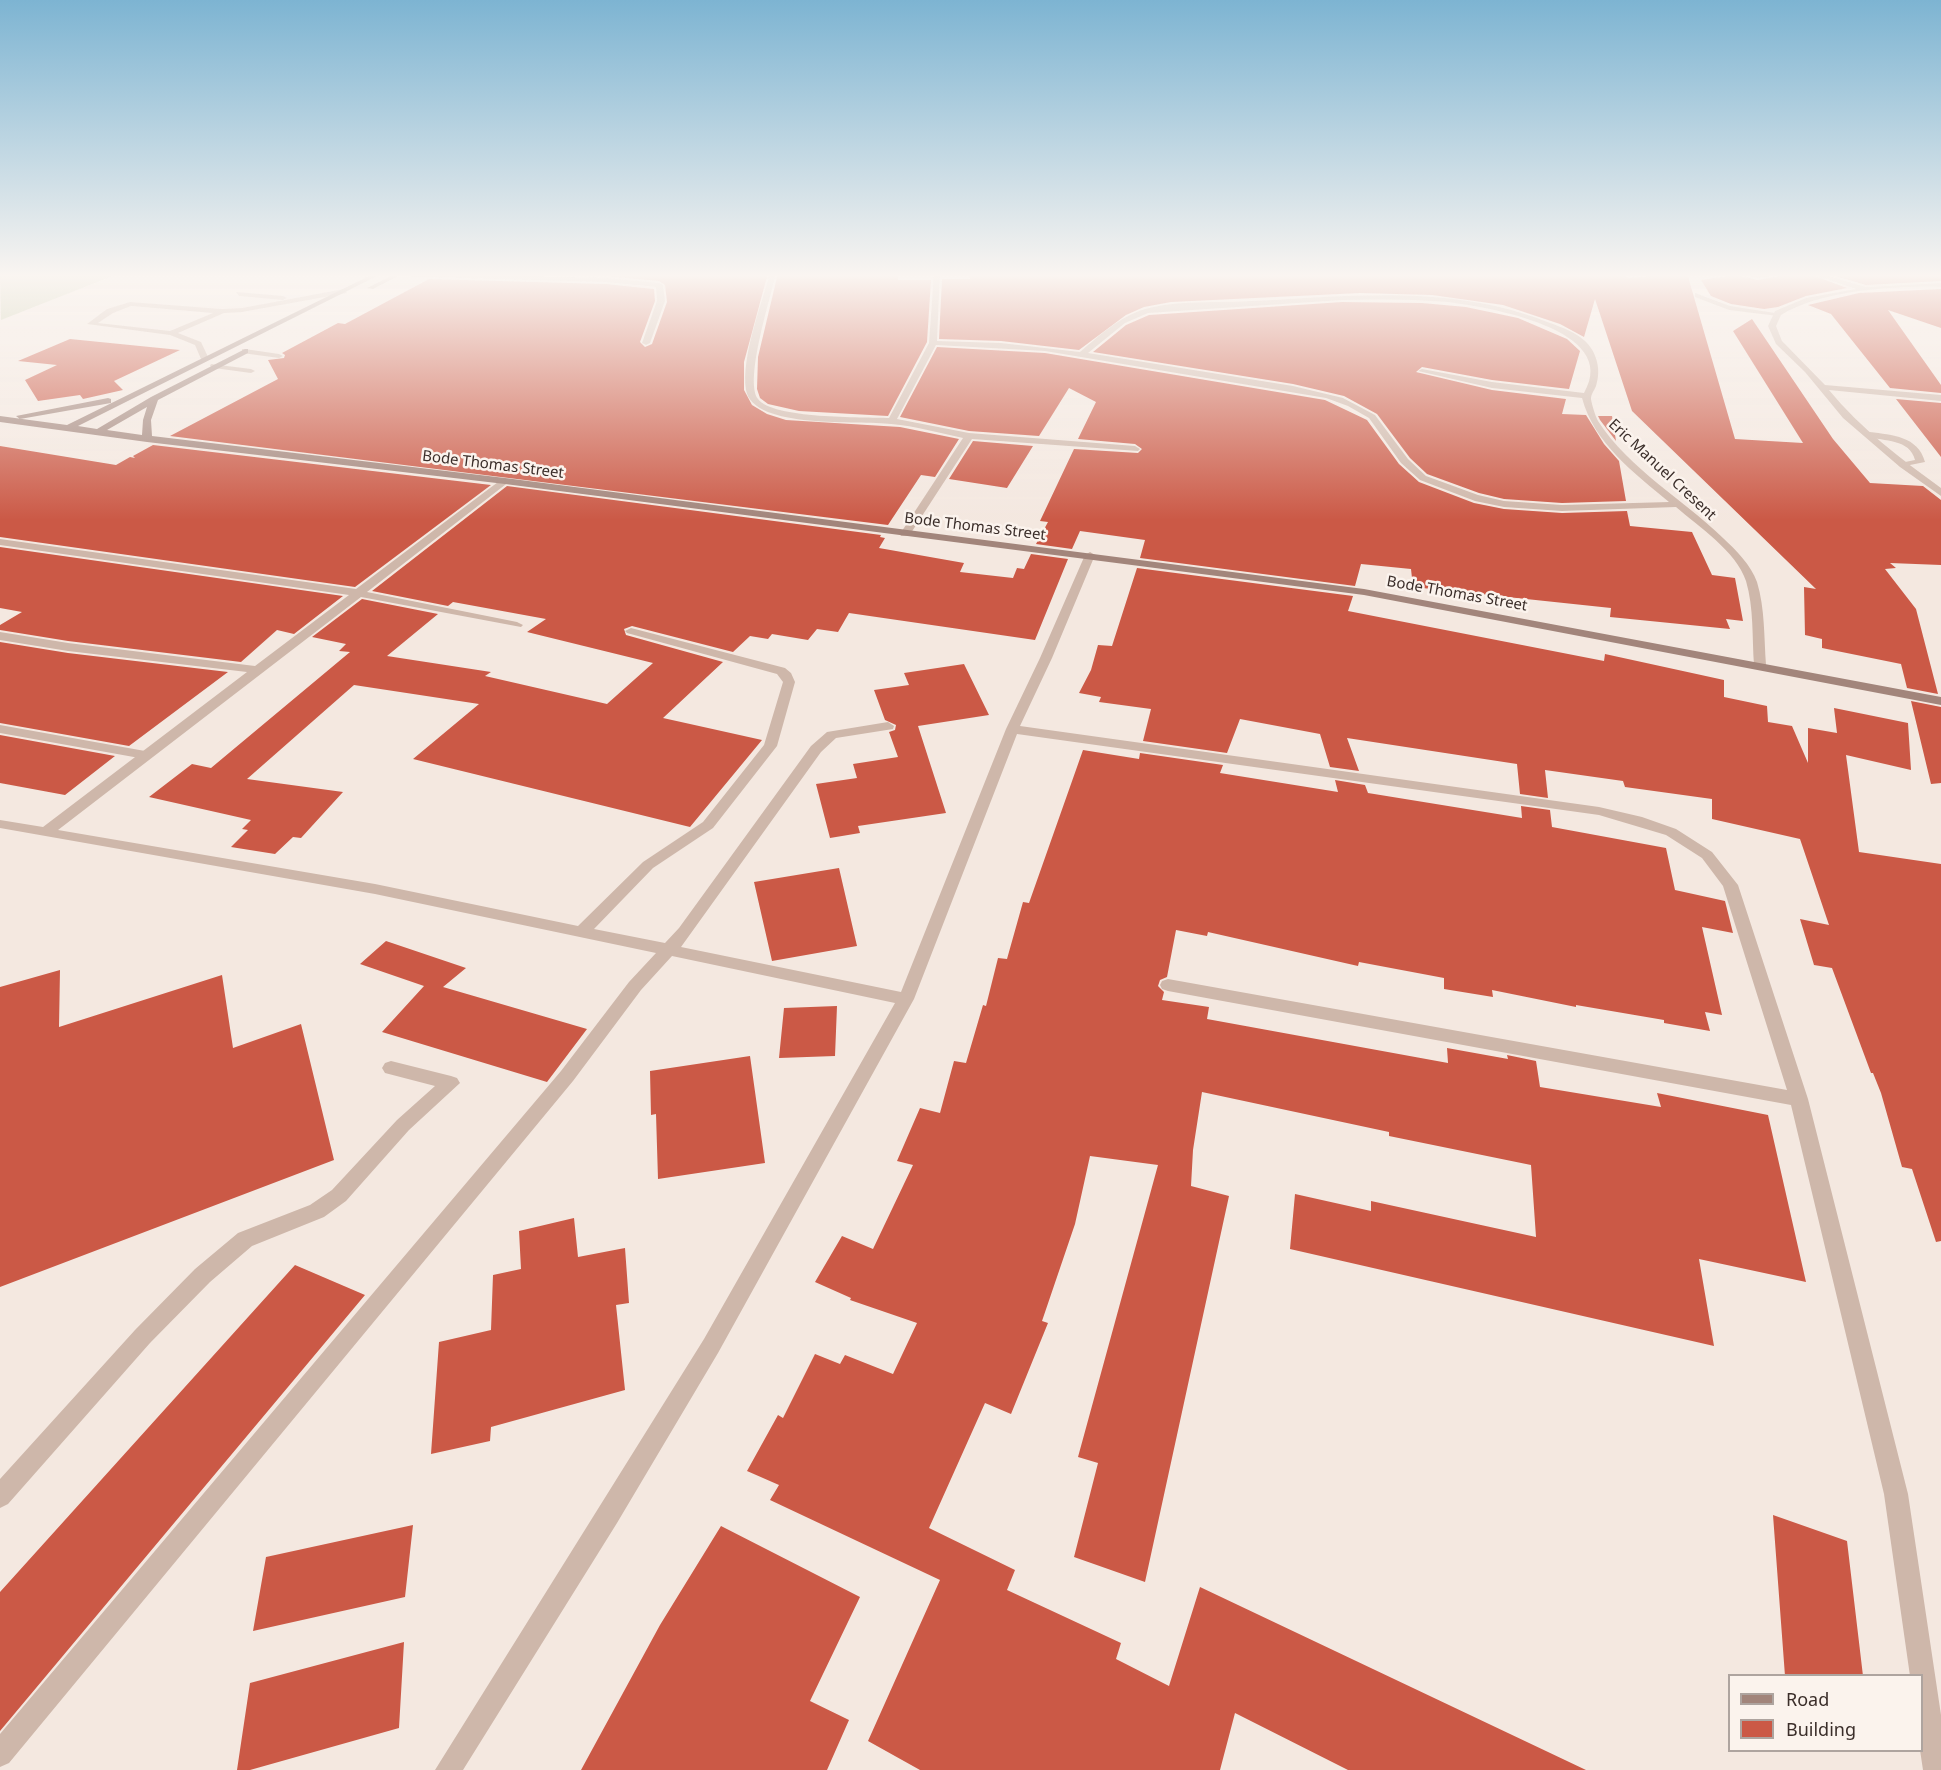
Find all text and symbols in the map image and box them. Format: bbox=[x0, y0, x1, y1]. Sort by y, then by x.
street label: Eric Manuel Cresent bbox=[1604, 416, 1720, 524]
street label: Bode Thomas Street bbox=[421, 447, 565, 483]
street label: Bode Thomas Street bbox=[903, 509, 1047, 545]
street label: Bode Thomas Street bbox=[1385, 573, 1529, 615]
legend bbox=[1728, 1674, 1923, 1752]
text: Road bbox=[1786, 1687, 1829, 1711]
text: Building bbox=[1786, 1717, 1856, 1741]

